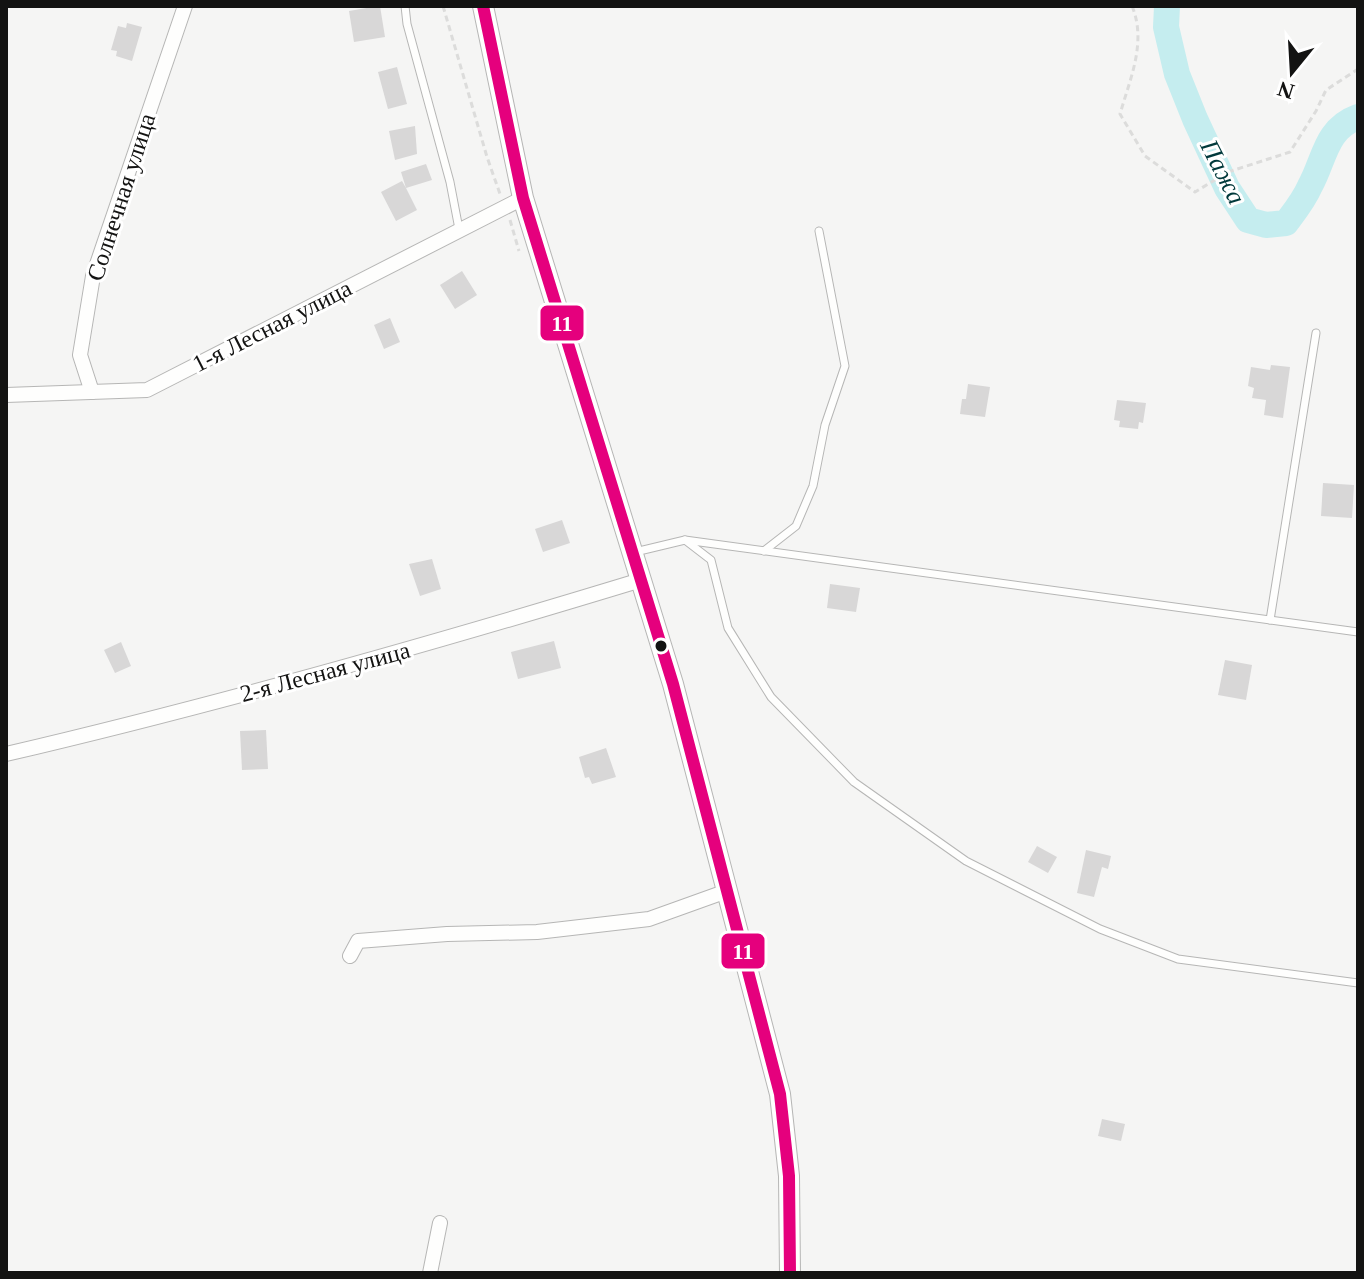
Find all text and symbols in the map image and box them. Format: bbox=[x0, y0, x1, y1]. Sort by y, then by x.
north arrow bbox=[1252, 32, 1332, 112]
text: N bbox=[1274, 76, 1297, 105]
street label: Солнечная улица bbox=[82, 110, 160, 284]
water label: Пажа bbox=[1194, 134, 1251, 209]
street label: 1-я Лесная улица bbox=[188, 275, 356, 377]
line badge: 11 bbox=[539, 304, 585, 342]
text: 11 bbox=[552, 311, 572, 336]
street label: 2-я Лесная улица bbox=[237, 637, 413, 707]
unlabelled marker bbox=[653, 638, 669, 654]
line badge: 11 bbox=[720, 932, 766, 970]
text: 11 bbox=[733, 939, 753, 964]

